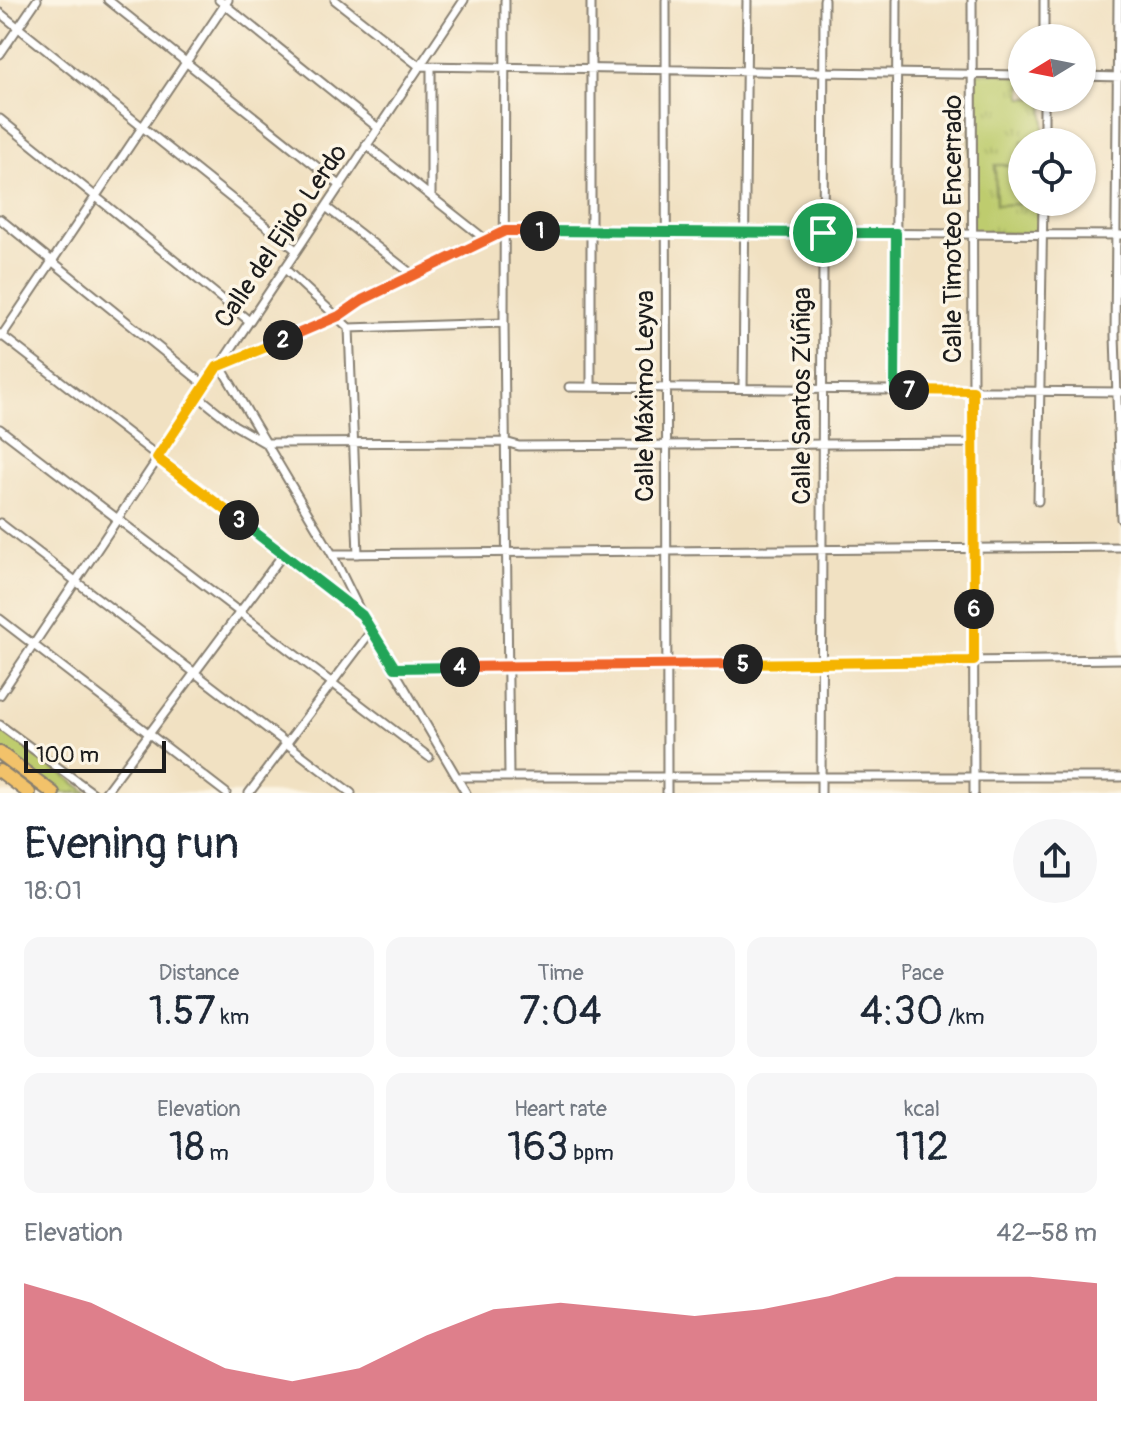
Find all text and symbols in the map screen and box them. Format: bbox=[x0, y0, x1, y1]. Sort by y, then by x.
north arrow bbox=[1008, 24, 1096, 112]
map controls bbox=[1008, 24, 1096, 216]
street label: Calle Timoteo Encerrado bbox=[937, 95, 969, 363]
button: locate bbox=[1008, 128, 1096, 216]
street label: Calle del Ejido Lerdo bbox=[208, 138, 354, 334]
pin bbox=[789, 199, 857, 267]
pin: 1 bbox=[520, 211, 560, 251]
icon: arrive bbox=[801, 211, 845, 255]
text: 1 bbox=[536, 217, 544, 245]
street label: Calle Santos Zúñiga bbox=[786, 287, 818, 505]
street label: Calle Máximo Leyva bbox=[629, 290, 661, 502]
pin: 2 bbox=[263, 320, 303, 360]
text: 2 bbox=[277, 326, 289, 354]
pin: 7 bbox=[889, 370, 929, 410]
text: 7 bbox=[903, 376, 915, 404]
pin: 3 bbox=[219, 500, 259, 540]
text: 3 bbox=[233, 506, 245, 534]
pin: 6 bbox=[954, 589, 994, 629]
text: 6 bbox=[968, 595, 980, 623]
pin: 5 bbox=[723, 644, 763, 684]
pin: 4 bbox=[440, 647, 480, 687]
text: 5 bbox=[737, 650, 749, 678]
text: 4 bbox=[454, 653, 466, 681]
scale bar bbox=[24, 737, 166, 773]
text: 100 m bbox=[36, 741, 99, 769]
text: Evening run bbox=[24, 817, 239, 872]
button: share bbox=[1013, 819, 1097, 903]
text: 18:01 bbox=[24, 875, 82, 907]
text: Distance bbox=[159, 959, 239, 987]
text: Time bbox=[538, 959, 583, 987]
text: Pace bbox=[900, 959, 944, 987]
text: 1.57 bbox=[148, 987, 216, 1036]
text: 7:04 bbox=[519, 987, 602, 1036]
text: 4:30 bbox=[860, 987, 943, 1036]
text: km bbox=[216, 1003, 249, 1031]
text: /km bbox=[943, 1003, 985, 1031]
text: Elevation bbox=[157, 1095, 241, 1123]
text: Heart rate bbox=[514, 1095, 607, 1123]
text: kcal bbox=[904, 1095, 940, 1123]
text: 18 bbox=[169, 1123, 205, 1172]
text: 163 bbox=[507, 1123, 568, 1172]
text: 112 bbox=[895, 1123, 949, 1172]
text: m bbox=[205, 1139, 229, 1167]
text: bpm bbox=[568, 1139, 614, 1167]
text: Elevation bbox=[24, 1217, 123, 1249]
text: 42–58 m bbox=[996, 1217, 1097, 1249]

